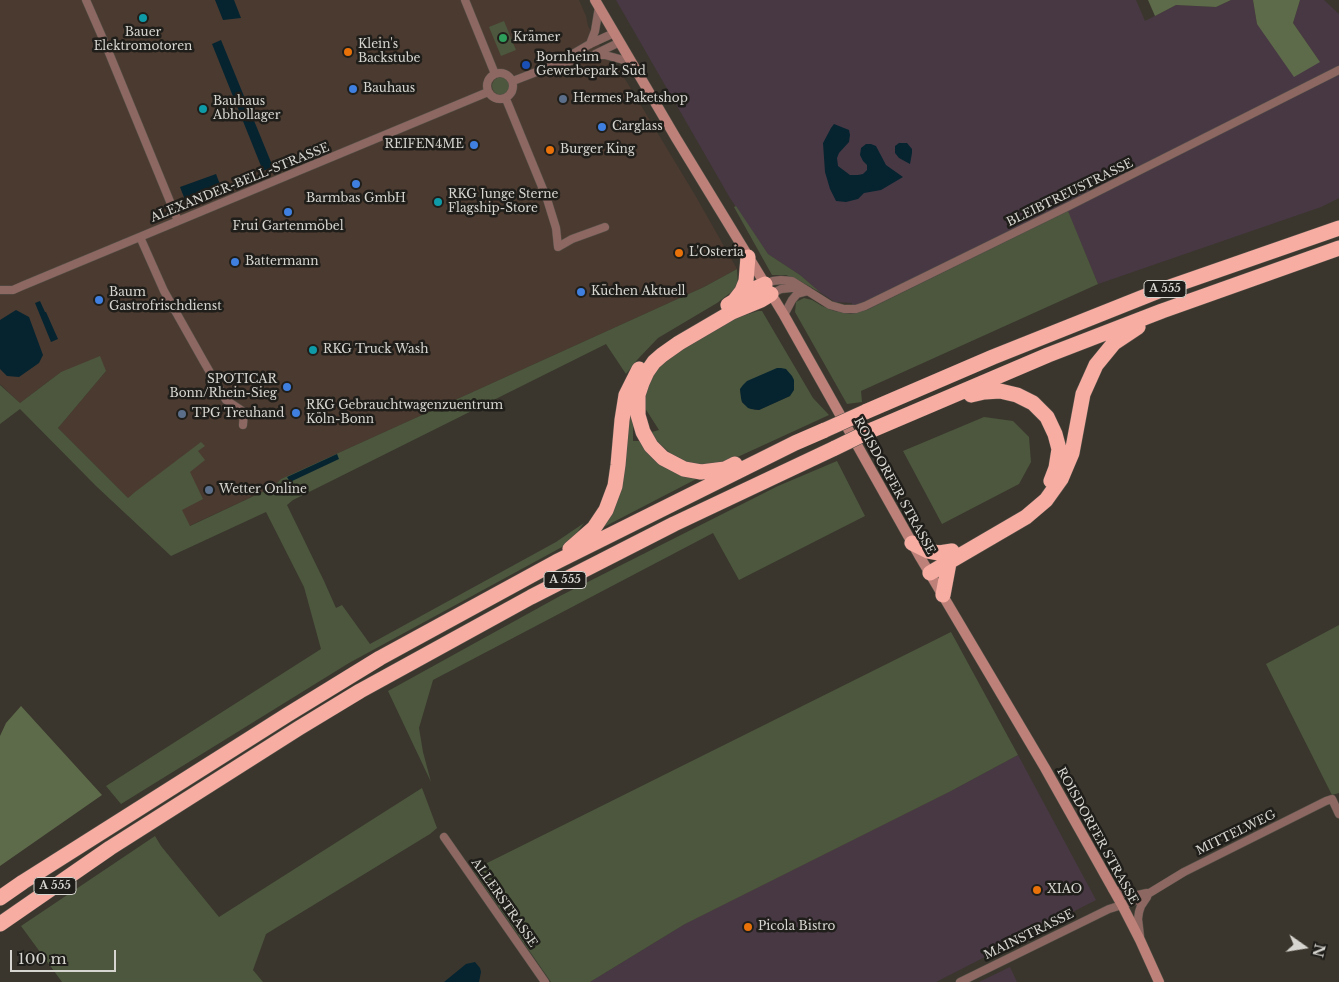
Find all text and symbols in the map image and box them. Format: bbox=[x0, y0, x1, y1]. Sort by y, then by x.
marker: Bauer Elektromotoren bbox=[137, 12, 149, 24]
place label: Bauer Elektromotoren bbox=[94, 26, 192, 54]
place label: Krämer bbox=[513, 31, 560, 45]
marker: Krämer bbox=[497, 32, 509, 44]
place label: Klein's Backstube bbox=[358, 38, 420, 66]
marker: Klein's Backstube bbox=[342, 46, 354, 58]
place label: Bornheim Gewerbepark Süd bbox=[536, 51, 646, 79]
marker: Bornheim Gewerbepark Süd bbox=[520, 59, 532, 71]
place label: Bauhaus bbox=[363, 82, 415, 96]
marker: Bauhaus bbox=[347, 83, 359, 95]
place label: Hermes Paketshop bbox=[573, 92, 688, 106]
marker: Hermes Paketshop bbox=[557, 93, 569, 105]
place label: Bauhaus Abhollager bbox=[213, 95, 280, 123]
marker: Bauhaus Abhollager bbox=[197, 103, 209, 115]
place label: Carglass bbox=[612, 120, 663, 134]
marker: Carglass bbox=[596, 121, 608, 133]
place label: REIFEN4ME bbox=[384, 138, 464, 152]
marker: REIFEN4ME bbox=[468, 139, 480, 151]
street label: ALEXANDER-BELL-STRASSE bbox=[148, 140, 332, 226]
place label: Burger King bbox=[560, 143, 635, 157]
marker: Burger King bbox=[544, 144, 556, 156]
street label: BLEIBTREUSTRASSE bbox=[1004, 156, 1136, 230]
marker: Barmbas GmbH bbox=[350, 178, 362, 190]
place label: RKG Junge Sterne Flagship-Store bbox=[448, 188, 558, 216]
place label: Barmbas GmbH bbox=[306, 192, 406, 206]
marker: RKG Junge Sterne Flagship-Store bbox=[432, 196, 444, 208]
marker: Frui Gartenmöbel bbox=[282, 206, 294, 218]
place label: Frui Gartenmöbel bbox=[232, 220, 344, 234]
place label: L'Osteria bbox=[689, 246, 744, 260]
marker: L'Osteria bbox=[673, 247, 685, 259]
place label: Battermann bbox=[245, 255, 319, 269]
marker: Battermann bbox=[229, 256, 241, 268]
road number: A 555 bbox=[1144, 280, 1186, 298]
place label: Küchen Aktuell bbox=[591, 285, 685, 299]
place label: Baum Gastrofrischdienst bbox=[109, 286, 222, 314]
marker: Küchen Aktuell bbox=[575, 286, 587, 298]
marker: Baum Gastrofrischdienst bbox=[93, 294, 105, 306]
place label: RKG Truck Wash bbox=[323, 343, 428, 357]
marker: RKG Truck Wash bbox=[307, 344, 319, 356]
place label: SPOTICAR Bonn/Rhein-Sieg bbox=[169, 373, 277, 401]
marker: SPOTICAR Bonn/Rhein-Sieg bbox=[281, 381, 293, 393]
place label: RKG Gebrauchtwagenzuentrum Köln-Bonn bbox=[306, 399, 503, 427]
place label: TPG Treuhand bbox=[192, 407, 284, 421]
marker: RKG Gebrauchtwagenzuentrum Köln-Bonn bbox=[290, 407, 302, 419]
marker: TPG Treuhand bbox=[176, 408, 188, 420]
street label: ROISDORFER STRASSE bbox=[850, 415, 938, 557]
place label: Wetter Online bbox=[219, 483, 307, 497]
marker: Wetter Online bbox=[203, 484, 215, 496]
road number: A 555 bbox=[544, 572, 586, 588]
street label: ROISDORFER STRASSE bbox=[1053, 765, 1141, 907]
street label: MITTELWEG bbox=[1194, 807, 1278, 859]
street label: ALLERSTRASSE bbox=[468, 856, 540, 950]
road number: A 555 bbox=[34, 878, 76, 894]
place label: XIAO bbox=[1047, 883, 1082, 897]
marker: XIAO bbox=[1031, 884, 1043, 896]
street label: MAINSTRASSE bbox=[982, 907, 1076, 963]
place label: Picola Bistro bbox=[758, 920, 835, 934]
marker: Picola Bistro bbox=[742, 921, 754, 933]
north arrow bbox=[1279, 922, 1329, 972]
scale bar bbox=[12, 940, 119, 972]
text: N bbox=[1308, 942, 1329, 959]
text: 100 m bbox=[18, 949, 67, 968]

